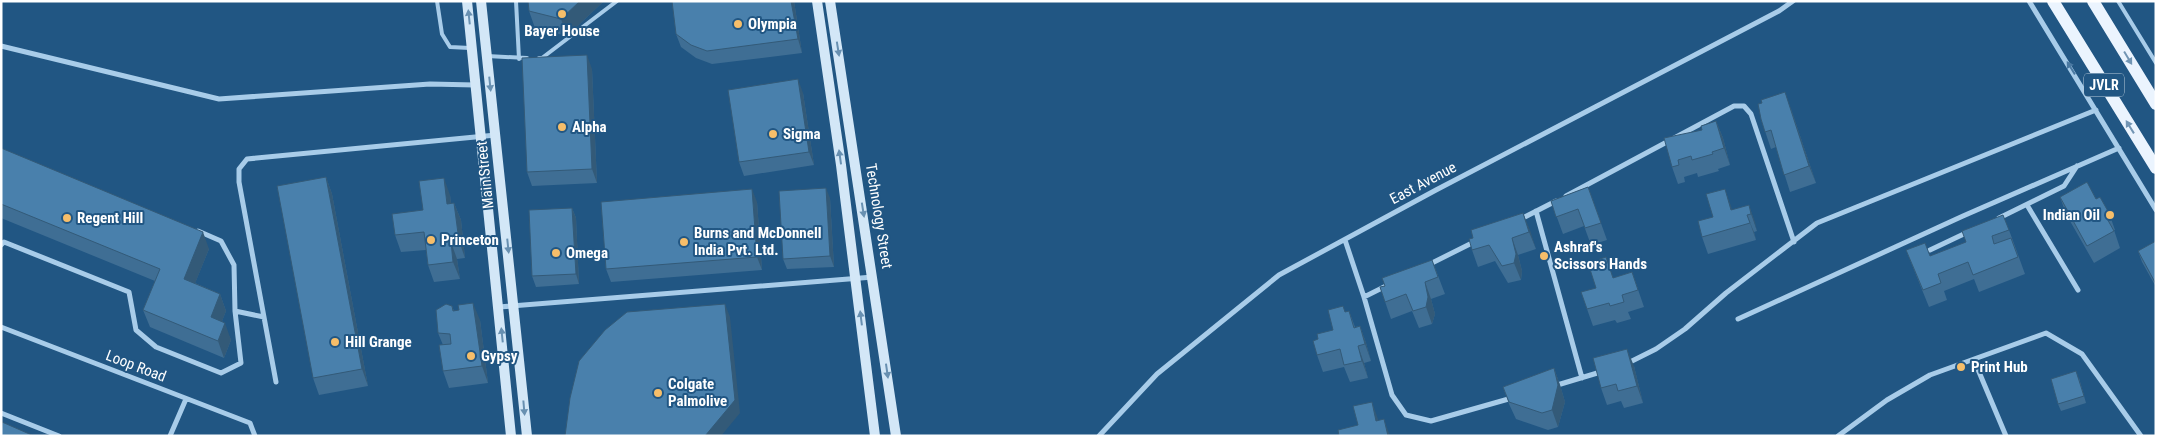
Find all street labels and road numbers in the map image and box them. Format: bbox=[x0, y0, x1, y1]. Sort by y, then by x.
road number: JVLR bbox=[2084, 74, 2124, 96]
street label: Main Street bbox=[473, 140, 497, 210]
street label: East Avenue bbox=[1387, 158, 1459, 208]
street label: Technology Street bbox=[862, 162, 896, 270]
street label: Loop Road bbox=[103, 346, 169, 386]

